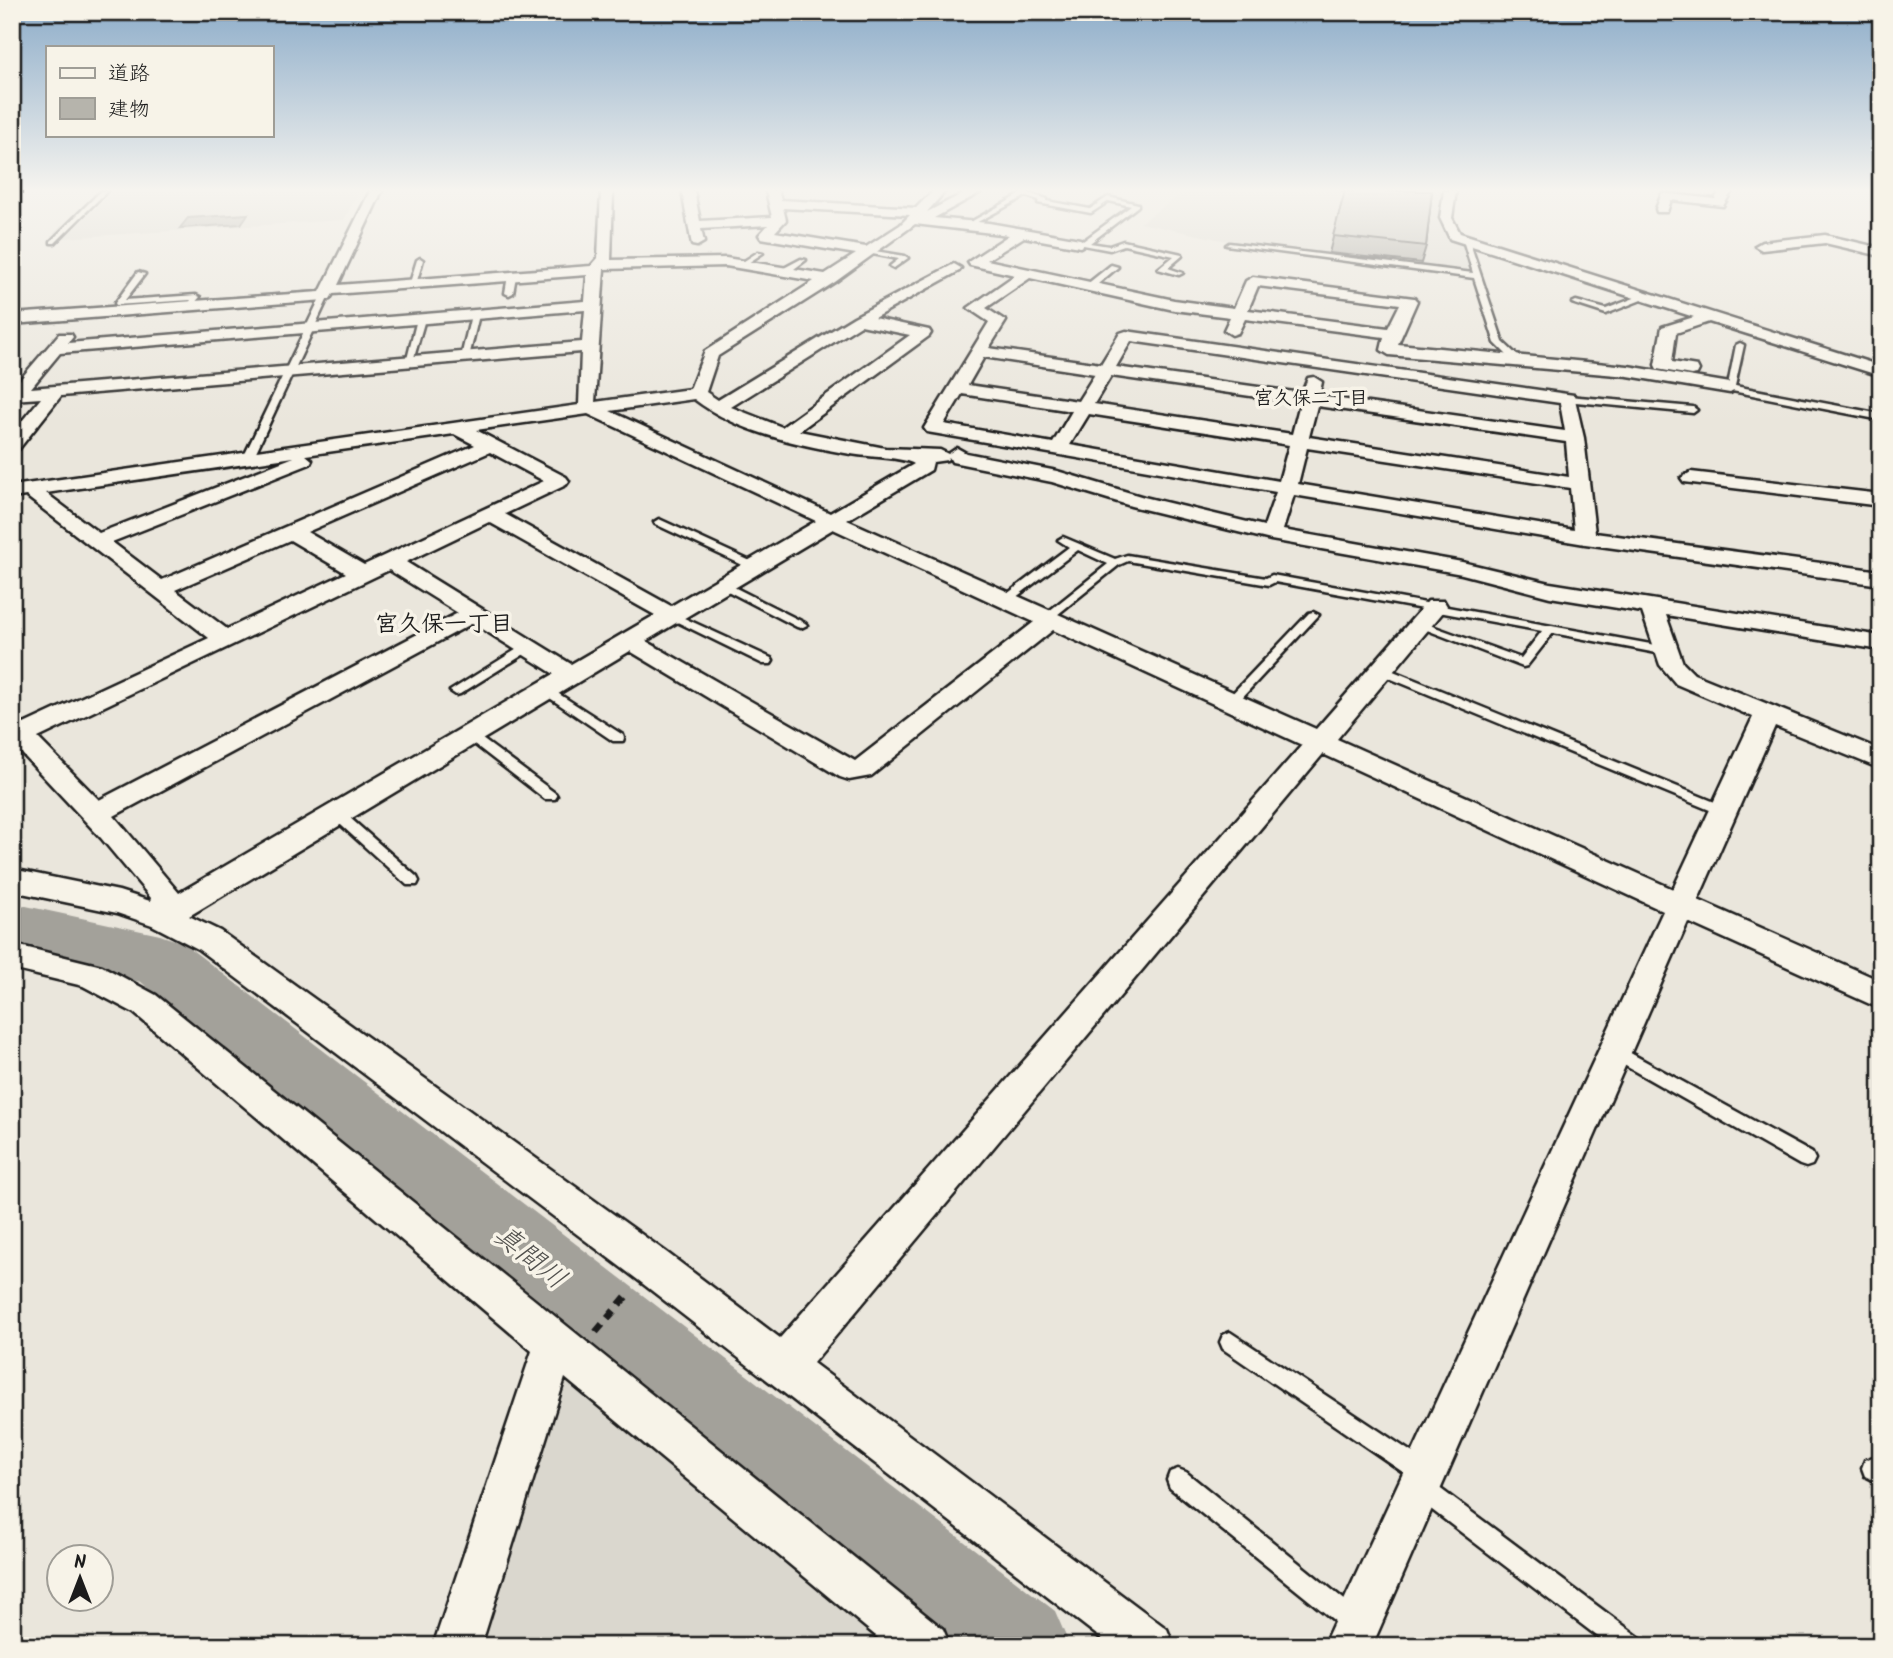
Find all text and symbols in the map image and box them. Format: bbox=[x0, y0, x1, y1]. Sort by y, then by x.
legend bbox=[46, 46, 273, 136]
text: 道路 bbox=[108, 58, 150, 91]
text: 建物 bbox=[108, 94, 150, 127]
district label: 宮久保二丁目 bbox=[1254, 384, 1368, 414]
district label: 宮久保一丁目 bbox=[375, 607, 513, 643]
water label: 真間川 bbox=[483, 1214, 576, 1302]
north arrow bbox=[46, 1542, 116, 1612]
text: N bbox=[74, 1548, 86, 1578]

